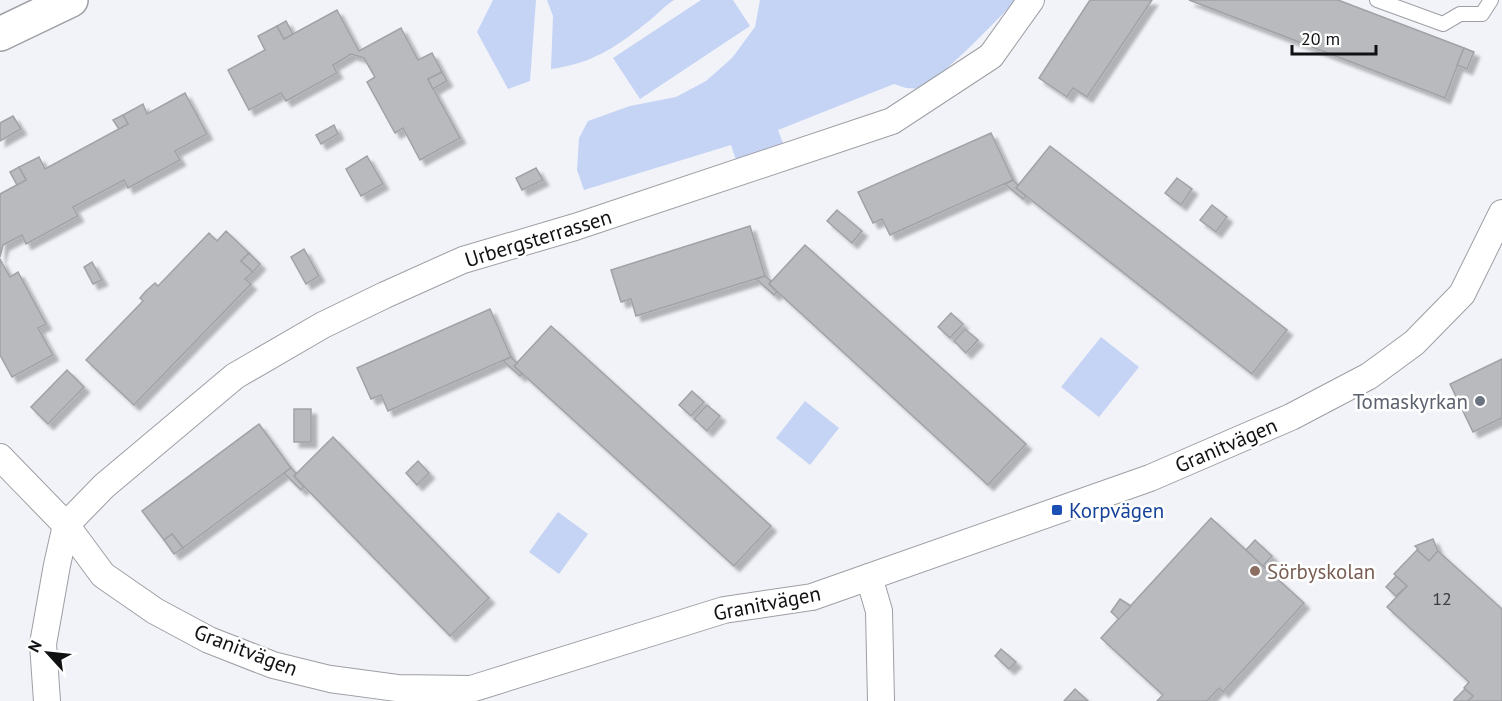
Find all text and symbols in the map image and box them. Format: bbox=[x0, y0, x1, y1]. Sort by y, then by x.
scale bar bbox=[1292, 18, 1376, 56]
text: 20 m bbox=[1301, 27, 1340, 50]
street label: Urbergsterrassen bbox=[461, 203, 615, 273]
place label: Tomaskyrkan bbox=[1353, 388, 1468, 415]
marker: Tomaskyrkan bbox=[1473, 394, 1487, 408]
street label: Granitvägen bbox=[1171, 411, 1281, 479]
place label: Korpvägen bbox=[1069, 497, 1164, 524]
marker: Korpvägen bbox=[1050, 503, 1064, 517]
place label: Sörbyskolan bbox=[1267, 558, 1375, 585]
marker: Sörbyskolan bbox=[1248, 564, 1262, 578]
street label: Granitvägen bbox=[711, 579, 823, 627]
house number: 12 bbox=[1432, 587, 1452, 610]
street label: Granitvägen bbox=[190, 618, 302, 682]
north arrow bbox=[18, 623, 78, 683]
text: N bbox=[23, 637, 46, 655]

